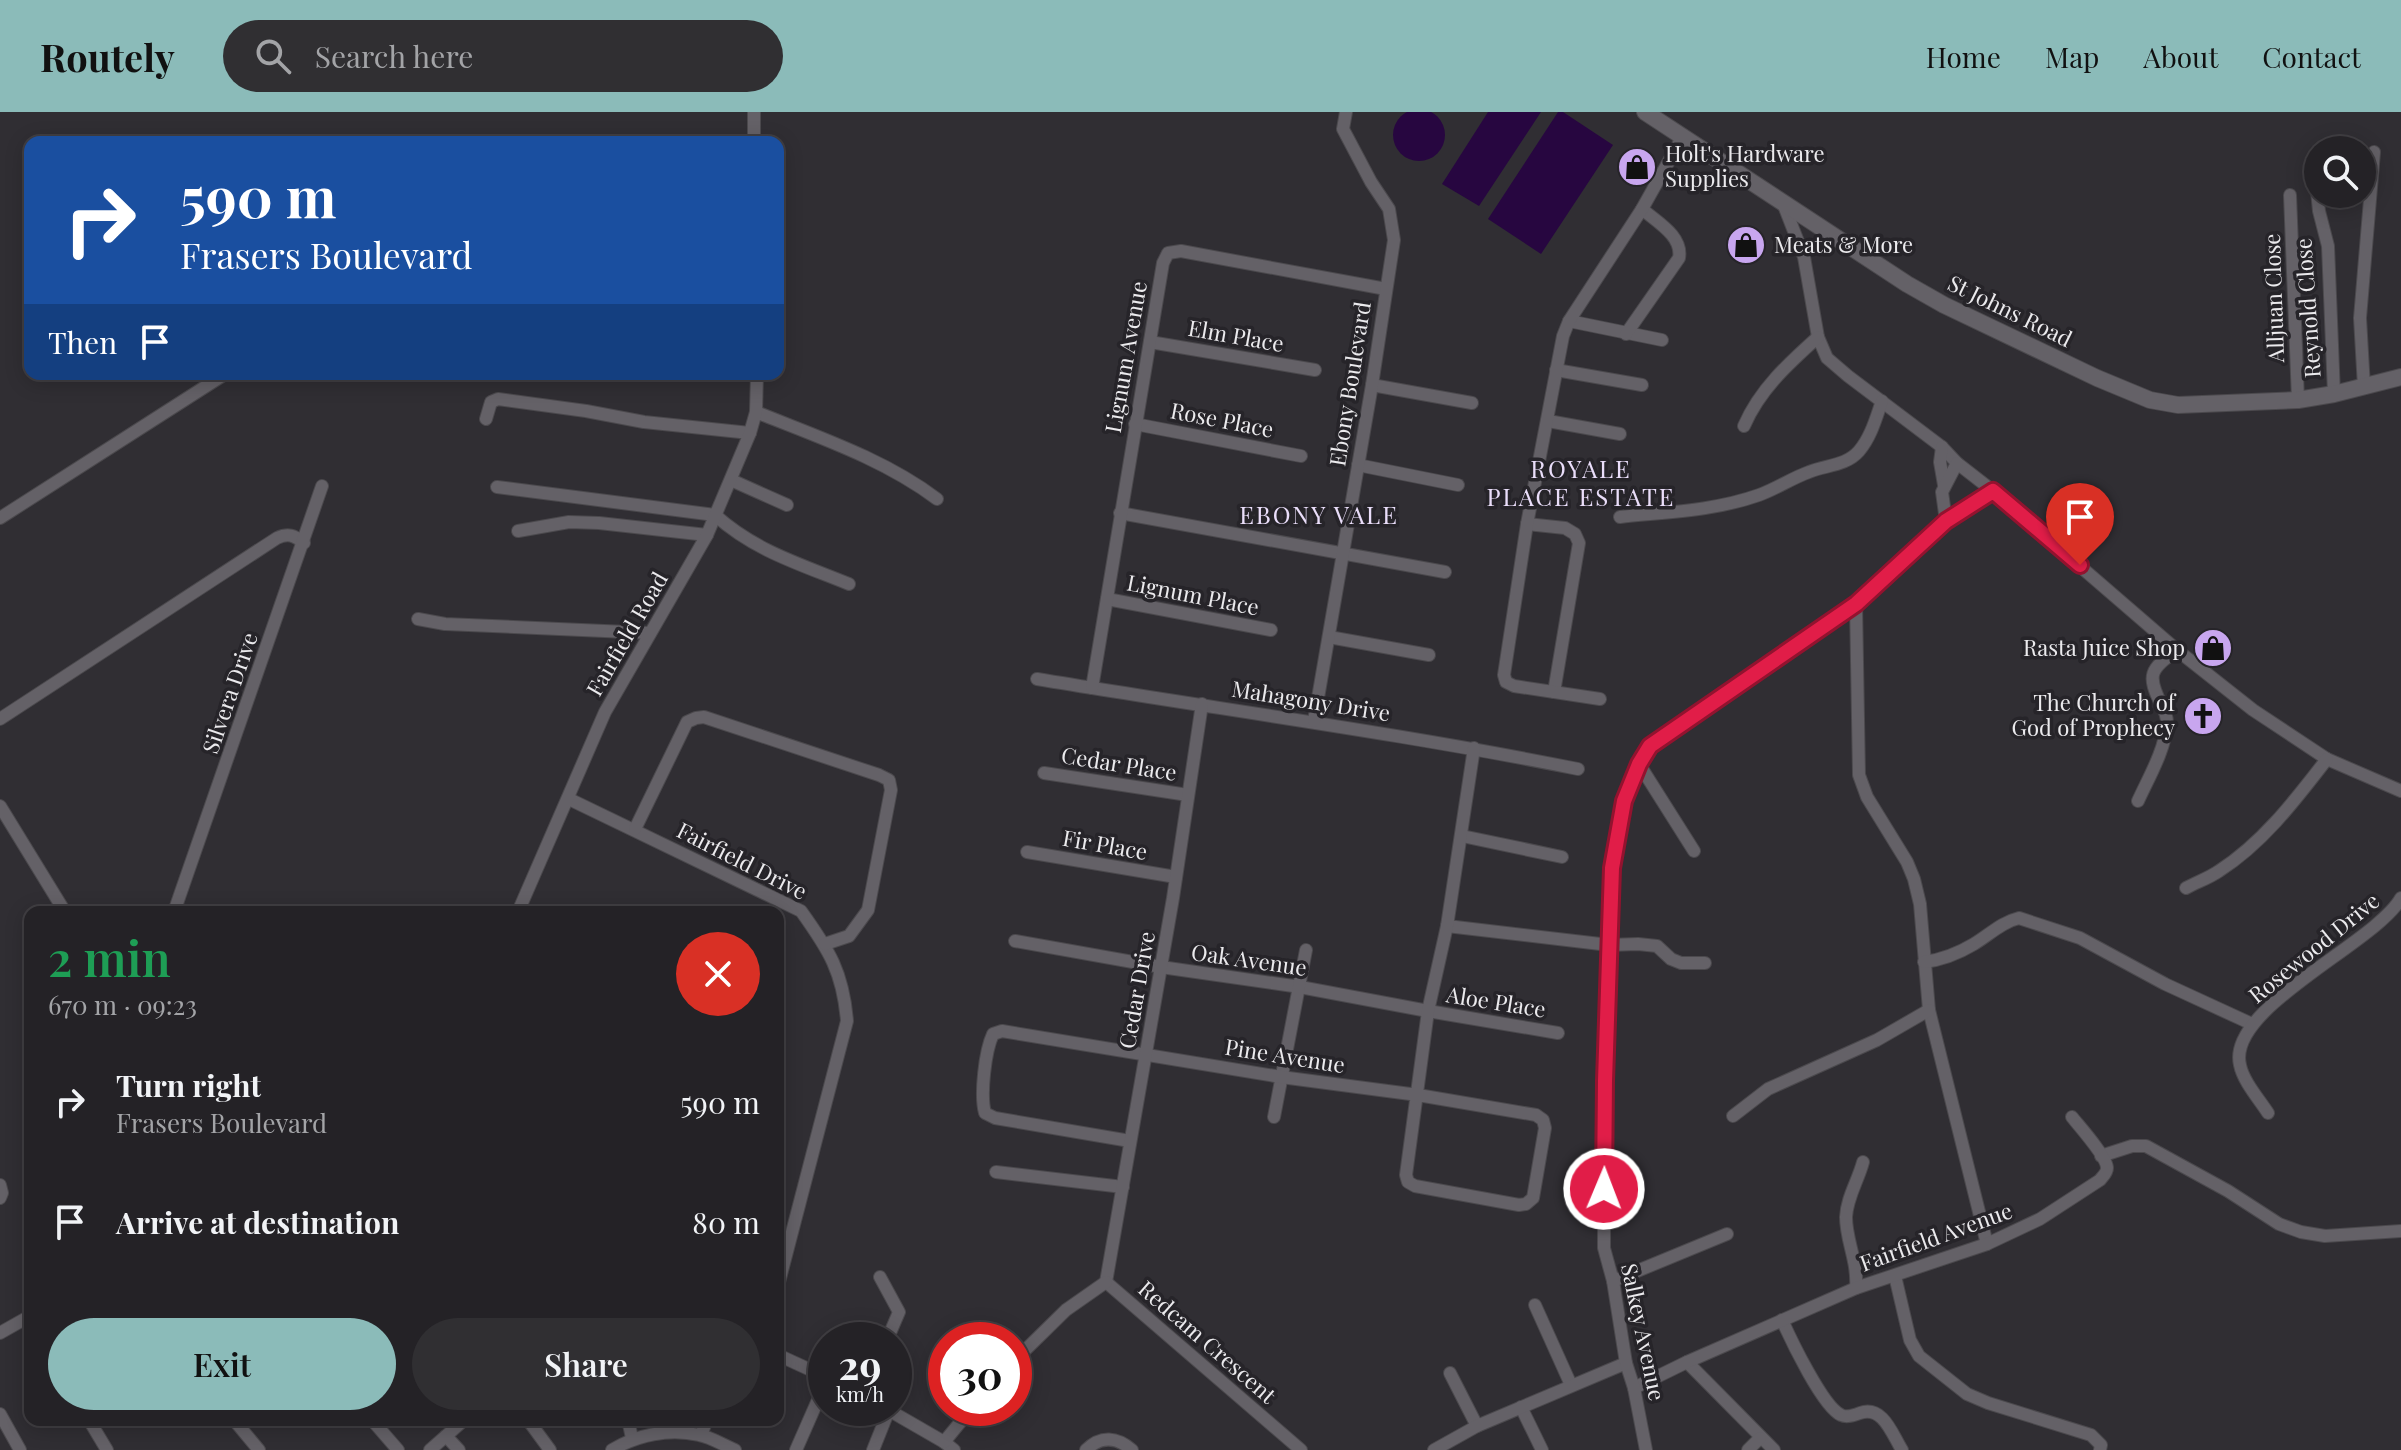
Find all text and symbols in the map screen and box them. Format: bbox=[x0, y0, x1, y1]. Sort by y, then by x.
search box bbox=[223, 20, 783, 92]
text: Routely bbox=[40, 31, 175, 82]
icon: search bbox=[251, 34, 295, 78]
text: Search here bbox=[315, 36, 473, 76]
text: Home bbox=[1926, 38, 2001, 75]
text: Map bbox=[2045, 38, 2099, 75]
text: About bbox=[2143, 38, 2218, 75]
text: Contact bbox=[2262, 38, 2361, 75]
map controls bbox=[2304, 136, 2376, 208]
button: search bbox=[2304, 136, 2376, 208]
place label: Holt's Hardware Supplies bbox=[1665, 138, 1825, 193]
shop icon: Holt's Hardware Supplies bbox=[1616, 146, 1658, 188]
text: 590 m bbox=[180, 158, 337, 233]
icon: right bbox=[48, 168, 152, 272]
shop icon: Meats & More bbox=[1725, 224, 1767, 266]
place label: Meats & More bbox=[1774, 229, 1913, 259]
text: Frasers Boulevard bbox=[180, 230, 472, 278]
street label: Alljuan Close bbox=[2256, 233, 2290, 364]
street label: Reynold Close bbox=[2287, 237, 2327, 379]
street label: St Johns Road bbox=[1943, 267, 2078, 353]
street label: Lignum Avenue bbox=[1097, 278, 1153, 435]
street label: Ebony Boulevard bbox=[1321, 299, 1377, 468]
street label: Elm Place bbox=[1186, 312, 1286, 358]
icon: arrive bbox=[133, 320, 177, 364]
text: Then bbox=[48, 322, 117, 362]
street label: Rose Place bbox=[1168, 394, 1276, 444]
district label: ROYALE PLACE ESTATE bbox=[1487, 452, 1675, 512]
pin bbox=[2046, 483, 2114, 565]
icon: arrive bbox=[2058, 495, 2102, 539]
district label: EBONY VALE bbox=[1239, 498, 1399, 530]
street label: Fairfield Road bbox=[579, 566, 674, 701]
street label: Lignum Place bbox=[1125, 567, 1262, 621]
shop icon: Rasta Juice Shop bbox=[2192, 627, 2234, 669]
street label: Silvera Drive bbox=[194, 628, 264, 757]
place label: Rasta Juice Shop bbox=[2023, 632, 2185, 662]
street label: Mahagony Drive bbox=[1230, 673, 1393, 727]
place label: The Church of God of Prophecy bbox=[2011, 687, 2177, 742]
church icon: The Church of God of Prophecy bbox=[2182, 695, 2224, 737]
street label: Cedar Place bbox=[1059, 739, 1179, 787]
street label: Fairfield Drive bbox=[672, 814, 813, 906]
street label: Fir Place bbox=[1060, 822, 1150, 866]
street label: Rosewood Drive bbox=[2242, 885, 2385, 1009]
text: 2 min bbox=[48, 925, 171, 989]
street label: Cedar Drive bbox=[1111, 929, 1161, 1051]
button: close bbox=[676, 932, 760, 1016]
street label: Oak Avenue bbox=[1189, 936, 1309, 982]
street label: Aloe Place bbox=[1443, 978, 1548, 1024]
text: 670 m · 09:23 bbox=[48, 987, 197, 1022]
street label: Pine Avenue bbox=[1223, 1031, 1347, 1079]
text: Turn right bbox=[116, 1065, 261, 1105]
icon: right bbox=[48, 1080, 92, 1124]
text: 590 m bbox=[680, 1082, 760, 1122]
text: Frasers Boulevard bbox=[116, 1105, 327, 1140]
position arrow bbox=[1562, 1147, 1646, 1231]
street label: Fairfield Avenue bbox=[1855, 1195, 2016, 1278]
icon: arrive bbox=[48, 1200, 92, 1244]
text: Arrive at destination bbox=[116, 1202, 399, 1242]
text: 80 m bbox=[692, 1202, 760, 1242]
street label: Salkey Avenue bbox=[1615, 1261, 1673, 1403]
street label: Redcam Crescent bbox=[1133, 1273, 1284, 1410]
button: Exit bbox=[48, 1318, 396, 1410]
button: Share bbox=[412, 1318, 760, 1410]
speed limit sign: 30 bbox=[928, 1322, 1032, 1426]
text: 29 bbox=[838, 1337, 882, 1390]
text: km/h bbox=[836, 1380, 884, 1407]

